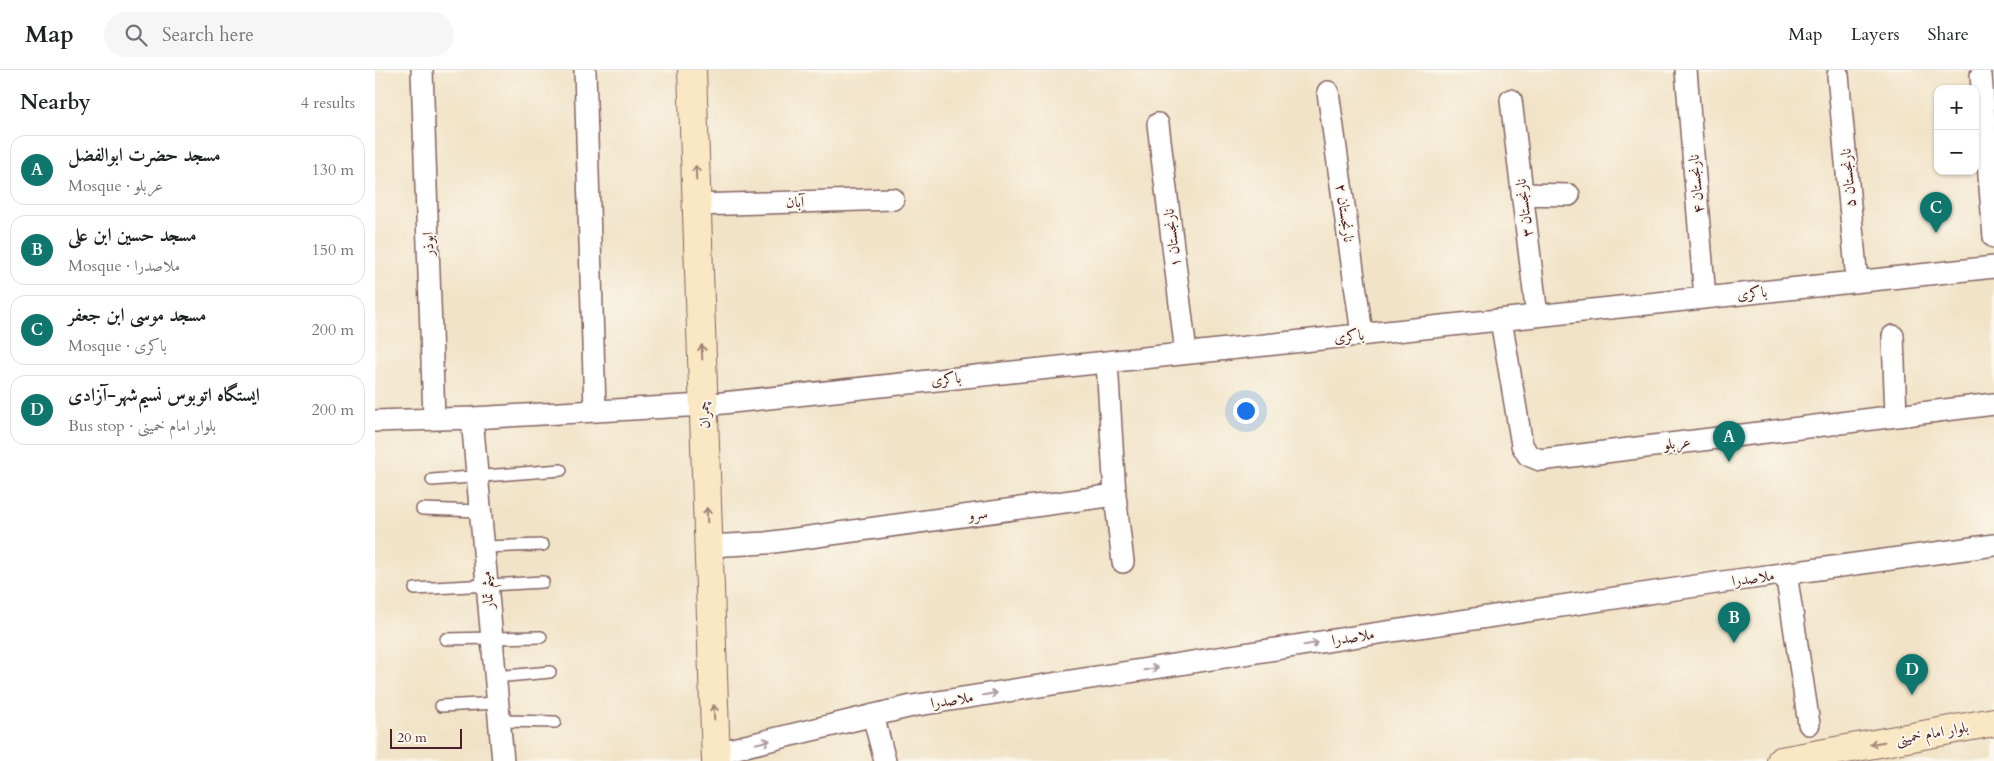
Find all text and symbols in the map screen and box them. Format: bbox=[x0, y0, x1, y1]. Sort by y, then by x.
search box bbox=[104, 12, 454, 57]
text: Map bbox=[25, 18, 74, 51]
icon: search bbox=[122, 21, 150, 49]
text: Search here bbox=[162, 22, 254, 48]
text: Map bbox=[1788, 22, 1823, 47]
text: Layers bbox=[1851, 22, 1900, 47]
text: Share bbox=[1928, 22, 1969, 47]
map controls bbox=[1934, 85, 1979, 175]
button: + bbox=[1934, 85, 1979, 130]
text: Nearby bbox=[20, 88, 91, 117]
text: 4 results bbox=[301, 92, 355, 114]
button: − bbox=[1934, 130, 1979, 175]
text: مسجد حضرت ابوالفضل bbox=[68, 142, 221, 168]
street label: نارنجستان ۵ bbox=[1835, 148, 1861, 208]
street label: نارنجستان ۴ bbox=[1683, 154, 1709, 214]
text: A bbox=[31, 159, 43, 181]
text: 130 m bbox=[312, 159, 354, 181]
one-way arrow bbox=[691, 165, 700, 181]
text: Mosque · عربلو bbox=[68, 175, 163, 197]
street label: نارنجستان ۳ bbox=[1510, 177, 1538, 238]
street label: نارنجستان ۲ bbox=[1331, 182, 1359, 244]
street label: آبان bbox=[786, 192, 806, 212]
pin: C bbox=[1920, 192, 1952, 233]
street label: نارنجستان ۱ bbox=[1158, 207, 1186, 268]
text: مسجد حسین ابن علی bbox=[68, 222, 197, 248]
street label: ابوذر bbox=[418, 232, 438, 258]
text: B bbox=[31, 239, 43, 261]
text: 150 m bbox=[312, 239, 354, 261]
text: Mosque · ملاصدرا bbox=[68, 255, 180, 277]
street label: باکری bbox=[1736, 281, 1768, 305]
text: مسجد موسی ابن جعفر bbox=[68, 302, 206, 328]
text: C bbox=[31, 319, 43, 341]
text: 200 m bbox=[312, 319, 354, 341]
street label: باکری bbox=[1333, 324, 1365, 348]
text: Mosque · باکری bbox=[68, 335, 167, 357]
one-way arrow bbox=[697, 345, 707, 361]
street label: باکری bbox=[930, 367, 962, 391]
text: ایستگاه اتوبوس نسیم‌شهر-آزادی bbox=[68, 382, 260, 408]
your location bbox=[1233, 398, 1259, 424]
text: D bbox=[30, 399, 44, 421]
text: 200 m bbox=[312, 399, 354, 421]
street label: چمران bbox=[694, 401, 714, 429]
text: Bus stop · بلوار امام خمینی bbox=[68, 415, 216, 437]
pin: A bbox=[1713, 421, 1745, 462]
street label: عربلو bbox=[1660, 431, 1692, 456]
street label: سرو bbox=[965, 503, 989, 526]
one-way arrow bbox=[703, 507, 712, 523]
street label: ملاصدرا bbox=[1730, 565, 1776, 591]
street label: میثم تمار bbox=[475, 570, 504, 612]
pin: B bbox=[1718, 602, 1750, 643]
street label: ملاصدرا bbox=[1330, 624, 1376, 650]
one-way arrow bbox=[1303, 638, 1319, 648]
pin: D bbox=[1896, 654, 1928, 695]
one-way arrow bbox=[1142, 663, 1158, 673]
street label: ملاصدرا bbox=[929, 687, 975, 713]
one-way arrow bbox=[982, 688, 998, 698]
one-way arrow bbox=[709, 705, 719, 721]
street label: بلوار امام خمینی bbox=[1894, 717, 1971, 752]
scale bar bbox=[390, 726, 463, 749]
text: 20 m bbox=[397, 728, 427, 747]
one-way arrow bbox=[754, 737, 770, 746]
one-way arrow bbox=[1870, 739, 1886, 749]

